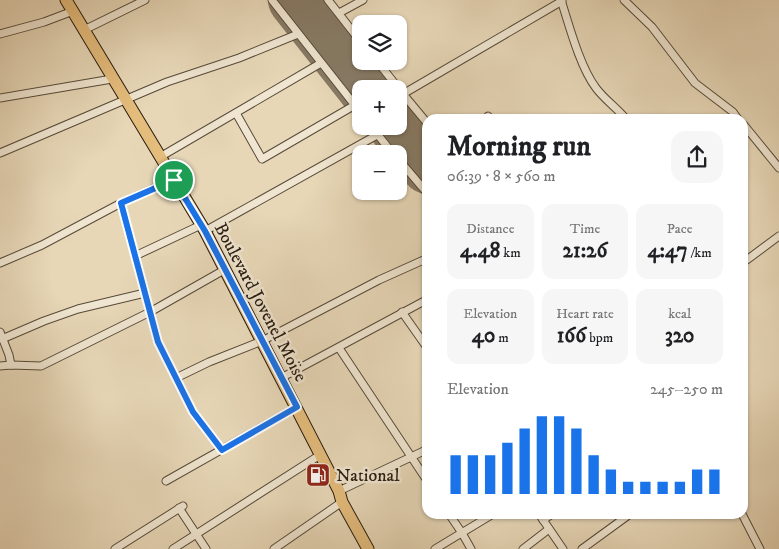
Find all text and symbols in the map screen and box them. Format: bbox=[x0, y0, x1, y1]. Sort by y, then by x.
map controls bbox=[352, 15, 407, 200]
button: layers bbox=[352, 15, 407, 70]
button: + bbox=[352, 80, 407, 135]
text: Morning run bbox=[447, 129, 591, 164]
button: share bbox=[671, 131, 723, 183]
button: − bbox=[352, 145, 407, 200]
pin bbox=[153, 159, 195, 201]
icon: arrive bbox=[160, 166, 188, 194]
text: 06:39 · 8 × 560 m bbox=[447, 166, 556, 186]
street label: Boulevard Jovenel Moïse bbox=[209, 219, 311, 386]
text: Distance bbox=[466, 220, 514, 238]
text: Time bbox=[570, 220, 600, 238]
text: Pace bbox=[667, 220, 693, 238]
text: 4.48 bbox=[460, 238, 500, 264]
text: 21:26 bbox=[563, 238, 607, 264]
text: 4:47 bbox=[648, 238, 688, 264]
text: km bbox=[500, 244, 521, 262]
text: /km bbox=[688, 244, 712, 262]
text: Elevation bbox=[463, 305, 517, 323]
text: Heart rate bbox=[556, 305, 614, 323]
text: kcal bbox=[668, 305, 691, 323]
text: 40 bbox=[472, 323, 495, 349]
text: 166 bbox=[557, 323, 586, 349]
text: 320 bbox=[665, 323, 694, 349]
text: m bbox=[495, 329, 509, 347]
text: bpm bbox=[586, 329, 613, 347]
text: Elevation bbox=[447, 379, 509, 399]
text: 245–250 m bbox=[650, 379, 723, 399]
fuel station icon: National bbox=[305, 462, 331, 488]
place label: National bbox=[336, 465, 400, 487]

